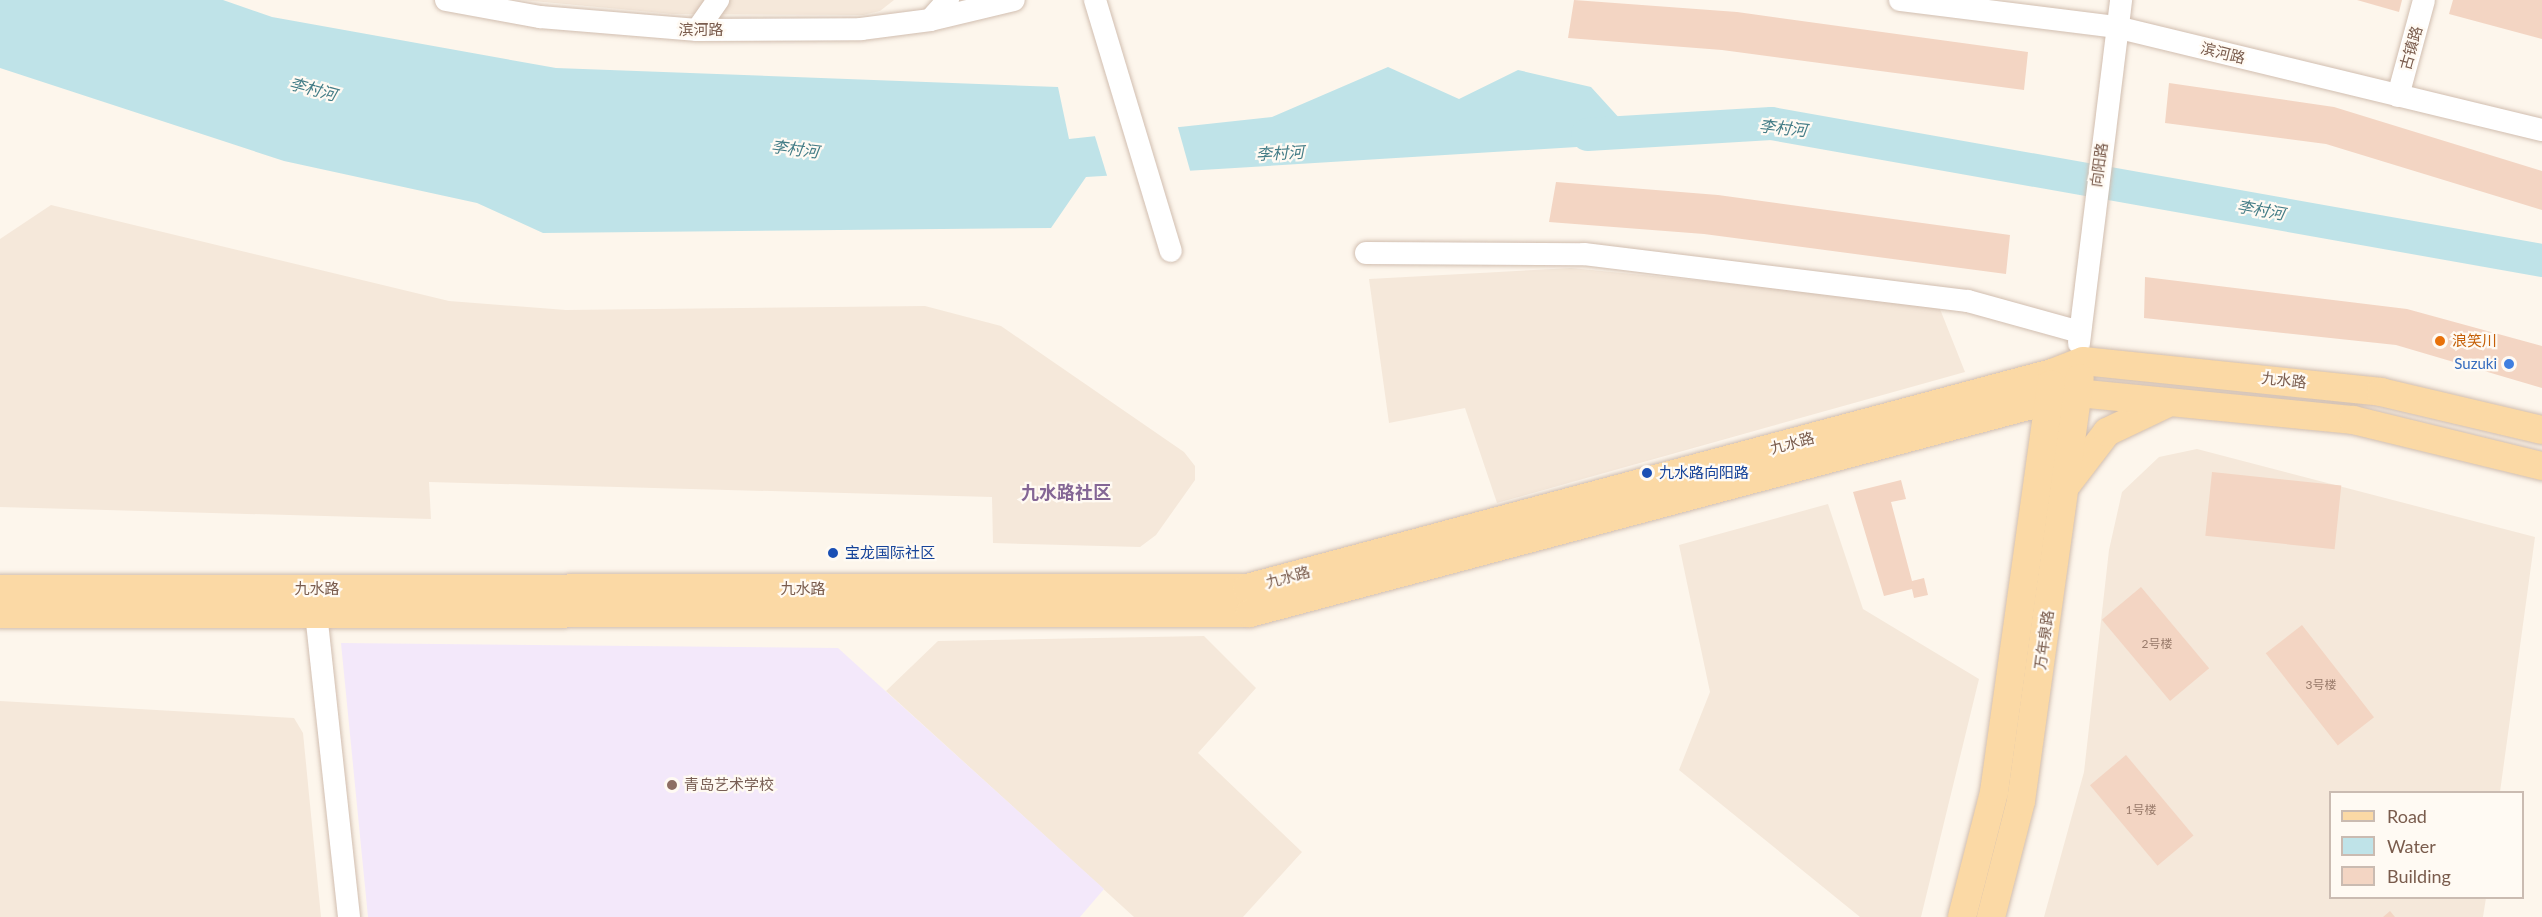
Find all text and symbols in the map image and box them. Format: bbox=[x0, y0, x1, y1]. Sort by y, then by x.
street label: 滨河路 bbox=[679, 21, 723, 39]
street label: 古镇路 bbox=[2396, 24, 2426, 72]
street label: 滨河路 bbox=[2199, 39, 2247, 67]
water label: 李村河 bbox=[287, 74, 339, 104]
water label: 李村河 bbox=[1758, 116, 1808, 140]
water label: 李村河 bbox=[770, 137, 820, 161]
street label: 向阳路 bbox=[2087, 141, 2111, 189]
water label: 李村河 bbox=[1256, 142, 1304, 164]
water label: 李村河 bbox=[2236, 196, 2286, 224]
place label: 浪笑川 bbox=[2452, 332, 2497, 350]
marker: 浪笑川 bbox=[2433, 334, 2447, 348]
place label: Suzuki bbox=[2454, 355, 2497, 373]
marker: Suzuki bbox=[2502, 357, 2516, 371]
street label: 九水路 bbox=[2261, 369, 2307, 391]
street label: 九水路 bbox=[1768, 428, 1816, 458]
place label: 九水路向阳路 bbox=[1659, 464, 1749, 482]
marker: 九水路向阳路 bbox=[1640, 466, 1654, 480]
district label: 九水路社区 bbox=[1021, 481, 1111, 503]
place label: 宝龙国际社区 bbox=[845, 544, 935, 562]
marker: 宝龙国际社区 bbox=[826, 546, 840, 560]
street label: 九水路 bbox=[1264, 562, 1312, 592]
street label: 九水路 bbox=[295, 580, 339, 598]
street label: 九水路 bbox=[781, 580, 825, 598]
street label: 万年泉路 bbox=[2031, 609, 2057, 671]
house number: 2号楼 bbox=[2142, 637, 2172, 651]
house number: 3号楼 bbox=[2306, 678, 2336, 692]
place label: 青岛艺术学校 bbox=[684, 776, 774, 794]
marker: 青岛艺术学校 bbox=[665, 778, 679, 792]
legend bbox=[2329, 791, 2524, 899]
house number: 1号楼 bbox=[2126, 803, 2156, 817]
text: Road bbox=[2387, 805, 2427, 827]
text: Water bbox=[2387, 835, 2436, 857]
text: Building bbox=[2387, 865, 2451, 887]

